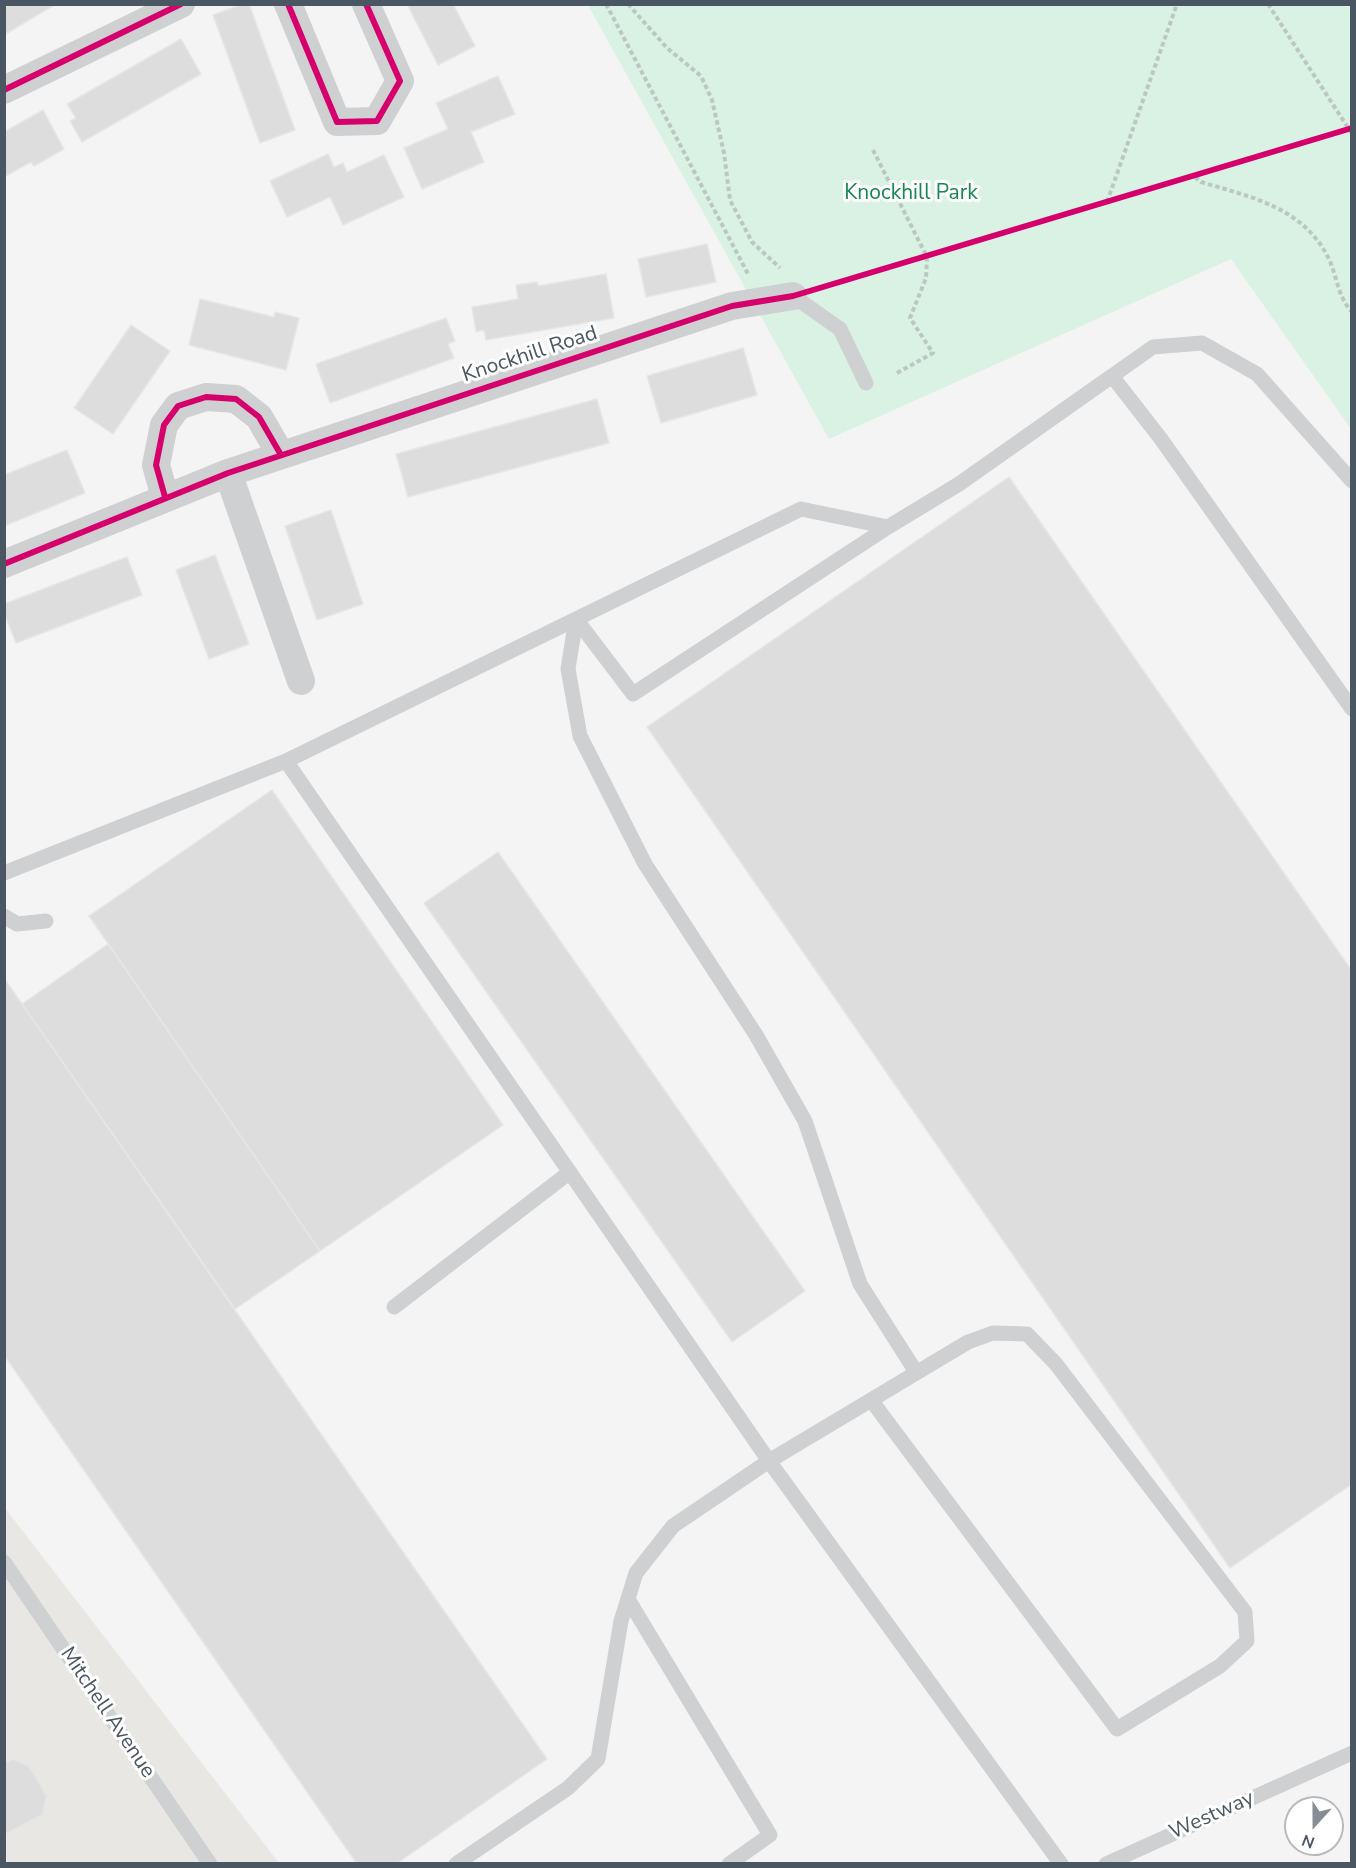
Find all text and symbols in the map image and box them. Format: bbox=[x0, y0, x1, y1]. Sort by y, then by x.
park label: Knockhill Park bbox=[844, 181, 978, 207]
street label: Knockhill Road bbox=[459, 321, 601, 389]
street label: Mitchell Avenue bbox=[54, 1643, 160, 1783]
street label: Westway bbox=[1166, 1786, 1258, 1846]
north arrow bbox=[1284, 1796, 1344, 1856]
text: N bbox=[1299, 1829, 1318, 1853]

